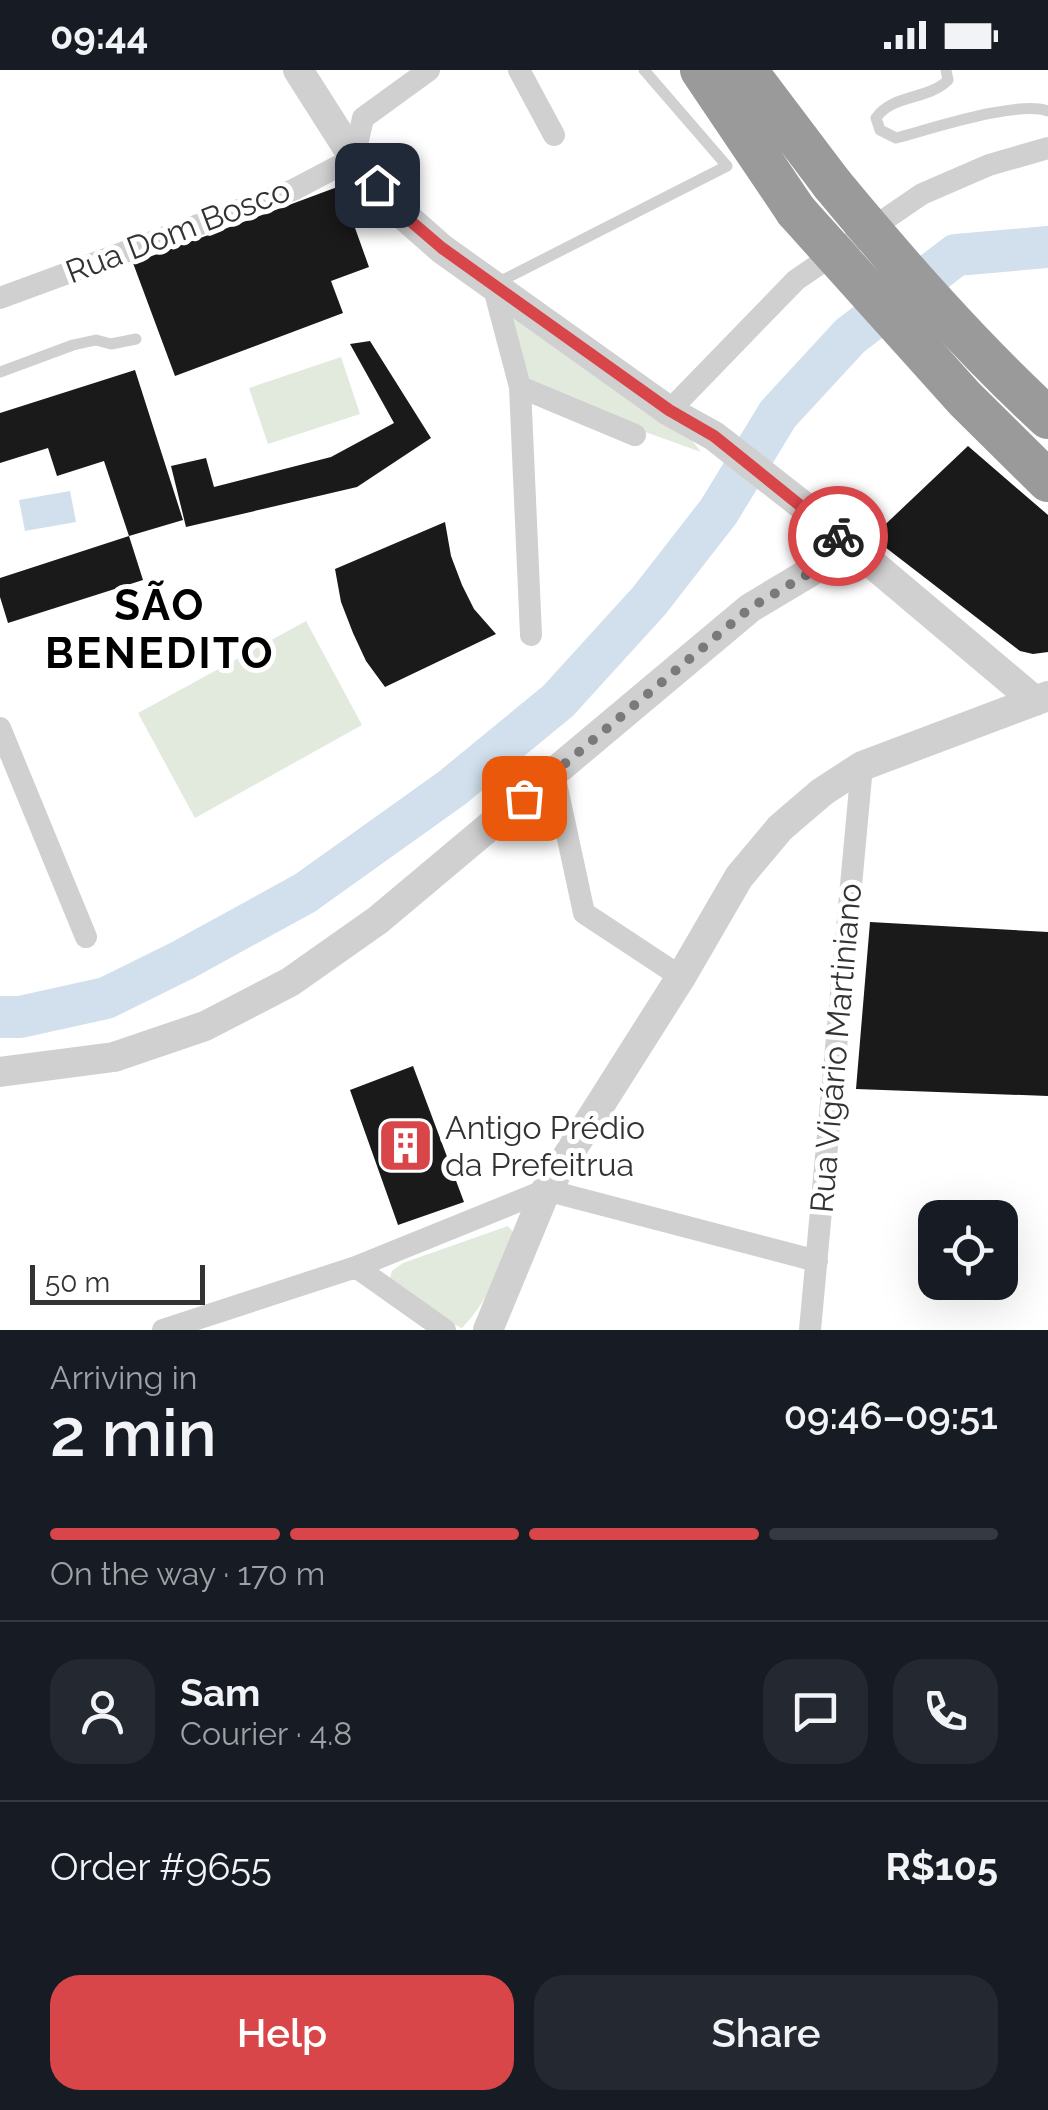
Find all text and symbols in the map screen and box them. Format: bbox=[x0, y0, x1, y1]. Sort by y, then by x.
text: 09:44 bbox=[50, 13, 149, 58]
pin bbox=[335, 143, 420, 228]
icon: home bbox=[350, 158, 405, 213]
street label: Rua Dom Bosco bbox=[61, 171, 295, 290]
courier bbox=[788, 486, 888, 586]
icon: bike bbox=[811, 509, 866, 564]
district label: SÃO BENEDITO bbox=[45, 580, 275, 678]
pin bbox=[482, 756, 567, 841]
icon: bag bbox=[497, 771, 552, 826]
street label: Rua Vigário Martiniano bbox=[803, 882, 868, 1214]
place label: Antigo Prédio da Prefeitrua bbox=[445, 1109, 645, 1183]
building icon: Antigo Prédio da Prefeitrua bbox=[376, 1116, 436, 1176]
map controls bbox=[918, 1200, 1018, 1300]
button: locate bbox=[918, 1200, 1018, 1300]
scale bar bbox=[30, 1260, 205, 1304]
text: 50 m bbox=[45, 1266, 110, 1299]
text: Arriving in bbox=[50, 1359, 197, 1396]
text: 09:46–09:51 bbox=[784, 1393, 998, 1438]
text: 2 min bbox=[50, 1395, 217, 1471]
text: On the way · 170 m bbox=[50, 1555, 325, 1592]
button: person bbox=[50, 1659, 155, 1764]
button: chat bbox=[763, 1659, 868, 1764]
button: phone bbox=[893, 1659, 998, 1764]
text: Sam bbox=[180, 1670, 260, 1715]
text: Courier · 4.8 bbox=[180, 1715, 352, 1752]
text: Order #9655 bbox=[50, 1844, 272, 1889]
text: R$105 bbox=[885, 1844, 998, 1889]
button: Help bbox=[50, 1975, 514, 2090]
button: Share bbox=[534, 1975, 998, 2090]

